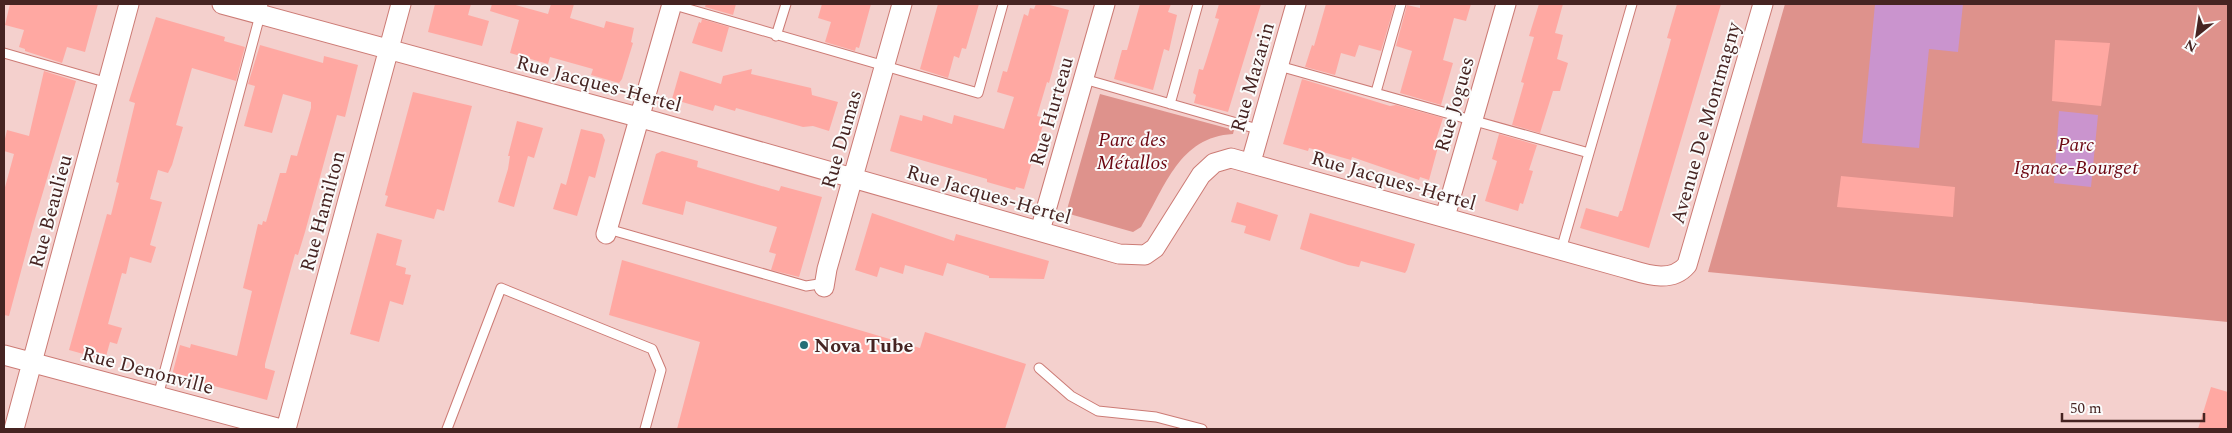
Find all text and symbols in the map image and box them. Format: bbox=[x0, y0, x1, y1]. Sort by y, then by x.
north arrow bbox=[2172, 10, 2222, 60]
street label: Avenue De Montmagny bbox=[1663, 18, 1750, 228]
street label: Rue Mazarin bbox=[1223, 19, 1283, 136]
text: N bbox=[2181, 34, 2201, 58]
street label: Rue Jacques-Hertel bbox=[513, 47, 685, 120]
street label: Rue Hurteau bbox=[1022, 53, 1082, 169]
street label: Rue Jogues bbox=[1427, 53, 1483, 155]
street label: Rue Dumas bbox=[814, 86, 870, 192]
park label: Parc des Métallos bbox=[1097, 125, 1167, 178]
park label: Parc Ignace-Bourget bbox=[2014, 130, 2139, 183]
street label: Rue Jacques-Hertel bbox=[1308, 143, 1480, 219]
street label: Rue Hamilton bbox=[292, 148, 353, 275]
street label: Rue Beaulieu bbox=[21, 151, 81, 271]
street label: Rue Jacques-Hertel bbox=[903, 157, 1075, 233]
place label: Nova Tube bbox=[814, 331, 914, 361]
street label: Rue Denonville bbox=[78, 339, 217, 403]
marker: Nova Tube bbox=[798, 339, 810, 351]
scale bar bbox=[2062, 390, 2204, 422]
text: 50 m bbox=[2070, 397, 2102, 420]

